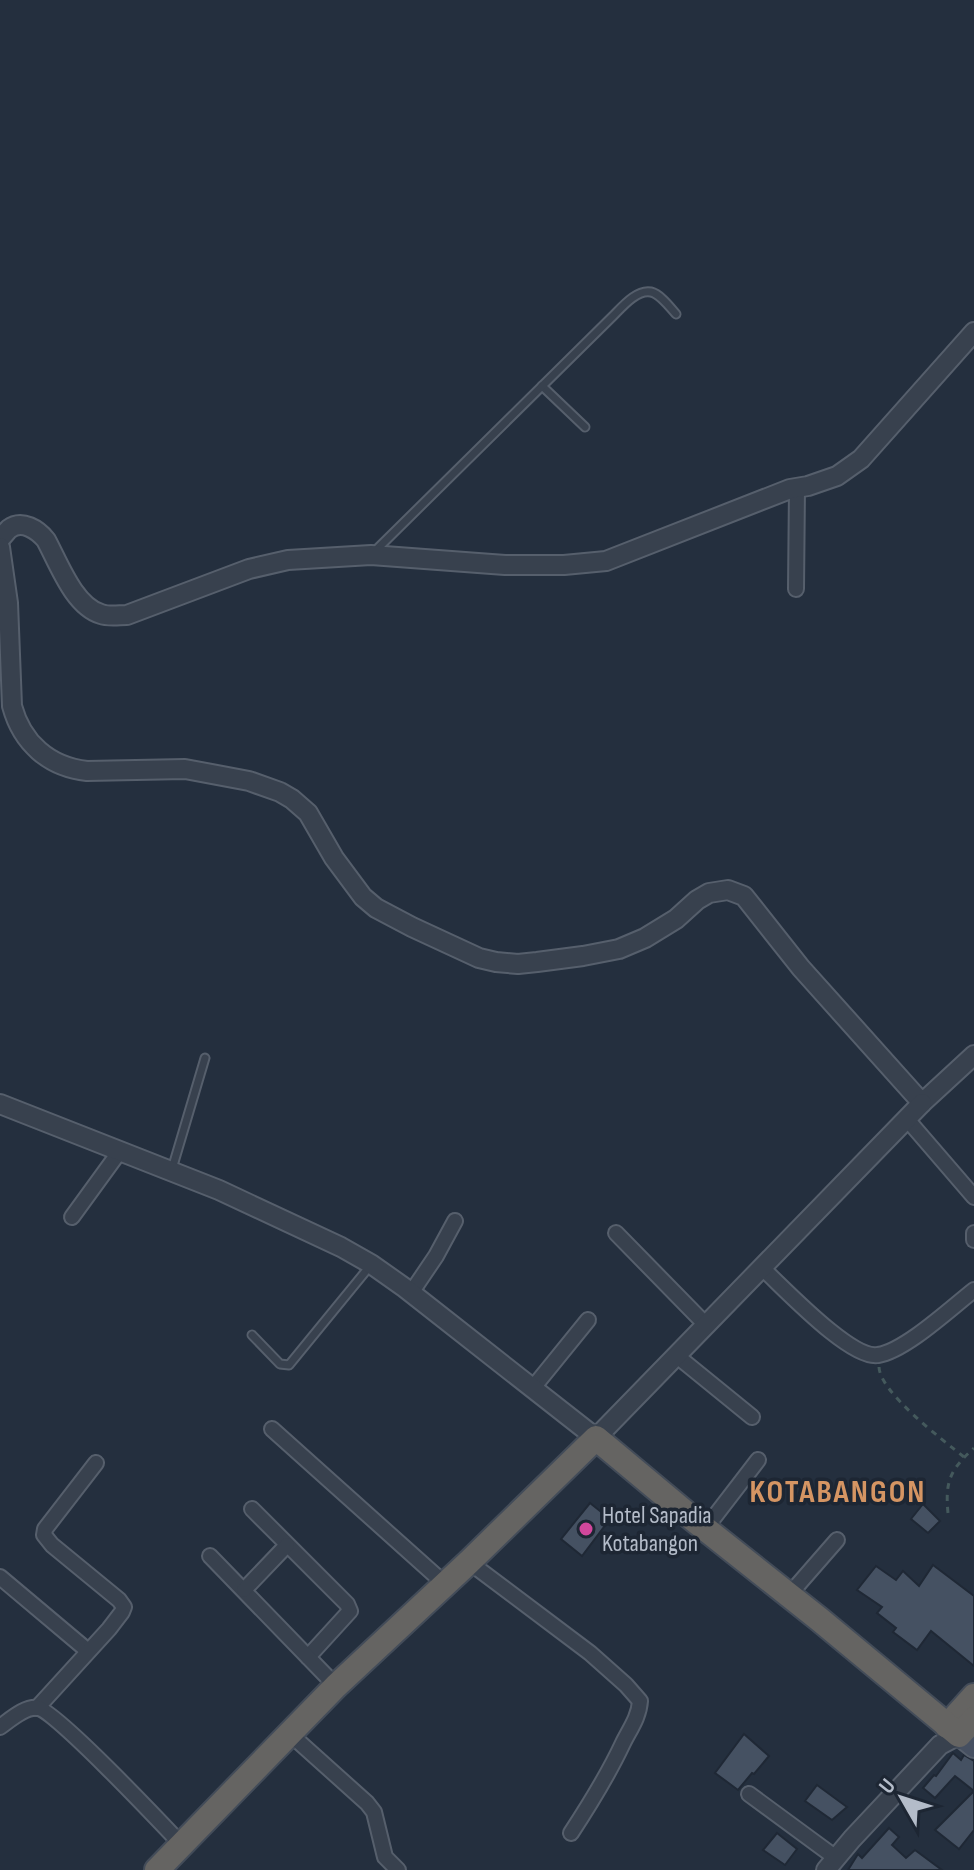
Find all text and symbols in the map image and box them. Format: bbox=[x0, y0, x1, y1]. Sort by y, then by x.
district label: KOTABANGON bbox=[750, 1473, 926, 1512]
place label: Hotel Sapadia Kotabangon bbox=[602, 1501, 712, 1558]
marker: Hotel Sapadia Kotabangon bbox=[577, 1520, 595, 1538]
north arrow bbox=[862, 1758, 942, 1838]
text: U bbox=[874, 1773, 902, 1799]

